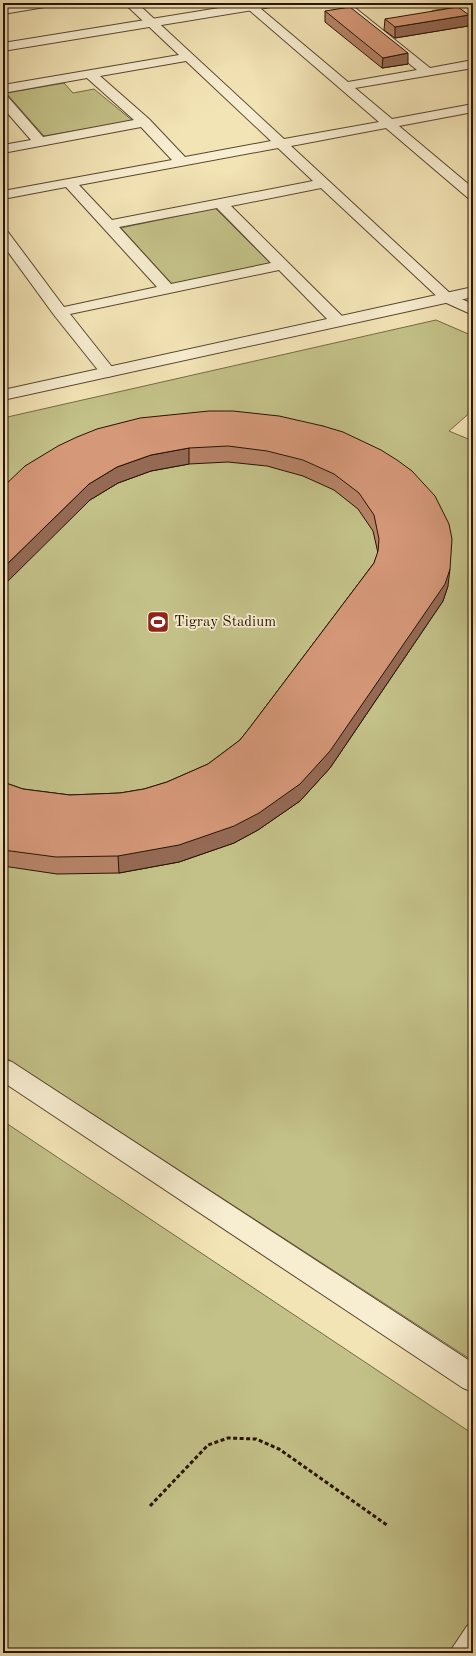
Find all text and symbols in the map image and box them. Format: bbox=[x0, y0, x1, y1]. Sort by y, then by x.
sports icon: Tigray Stadium bbox=[145, 609, 171, 635]
place label: Tigray Stadium bbox=[174, 615, 276, 630]

